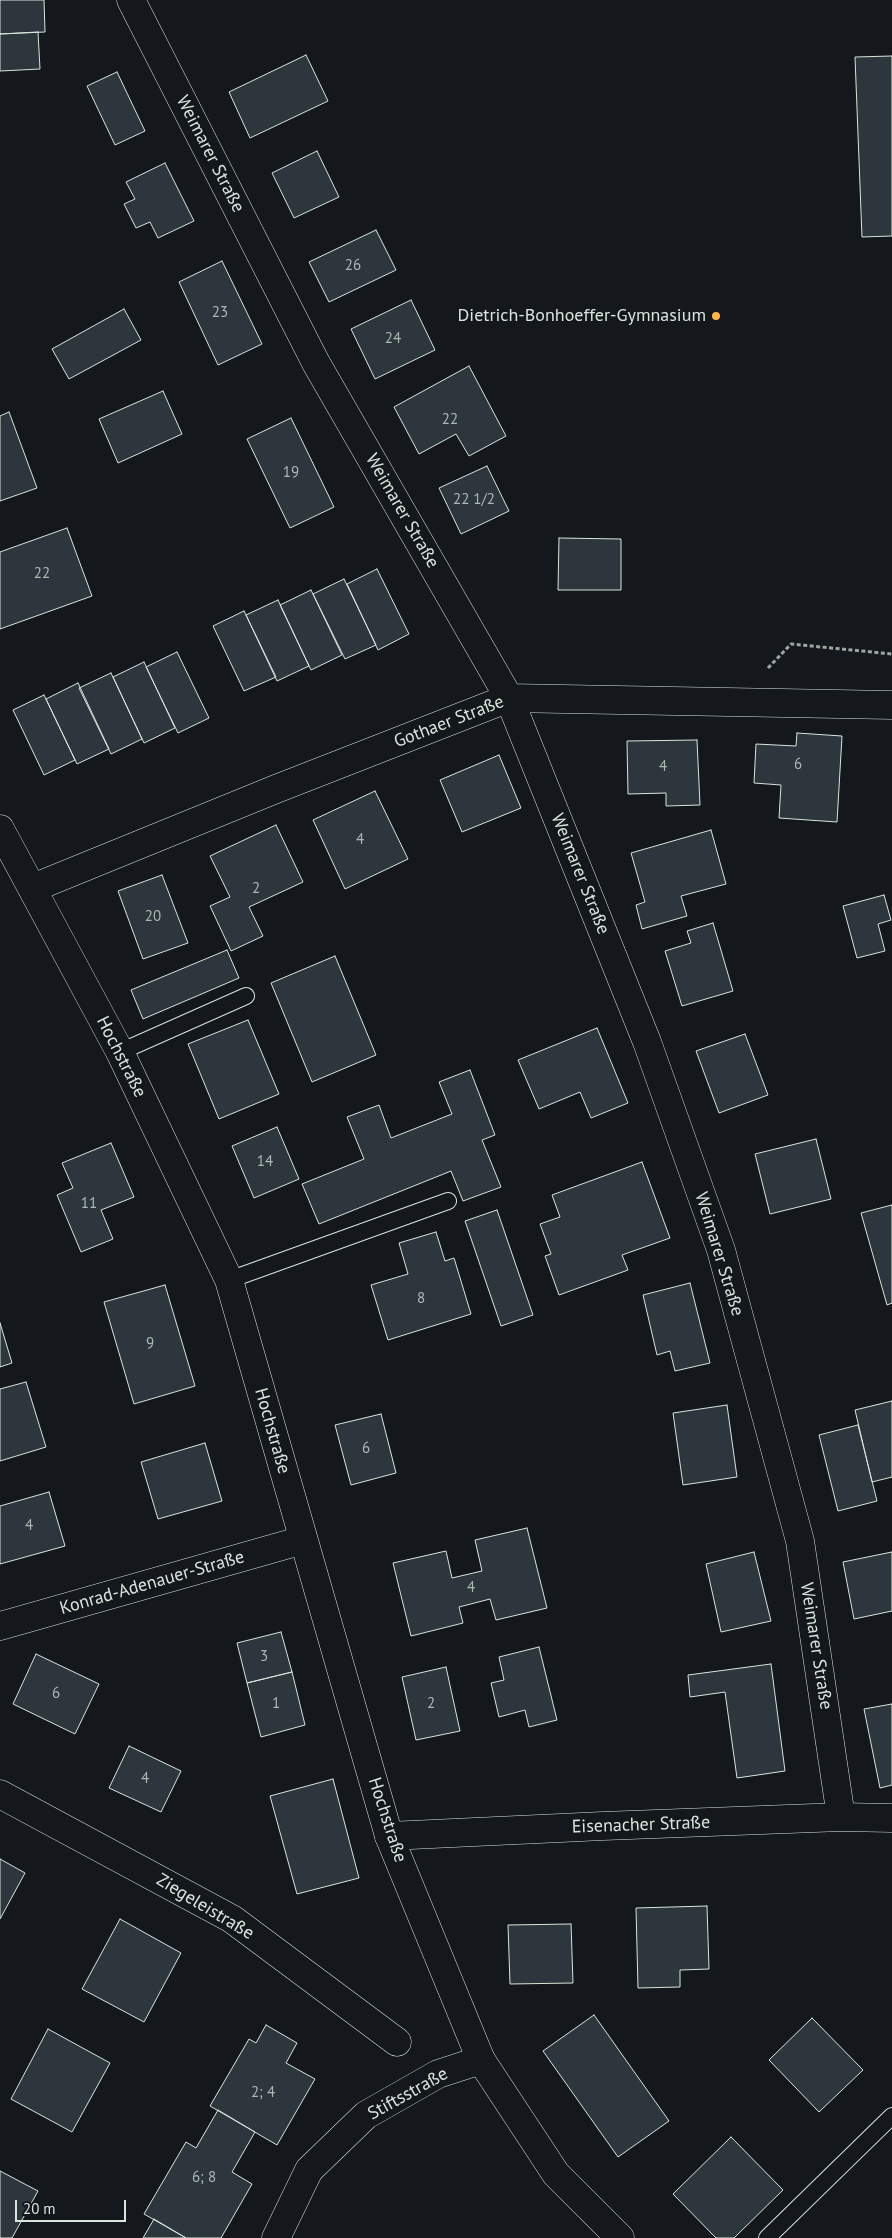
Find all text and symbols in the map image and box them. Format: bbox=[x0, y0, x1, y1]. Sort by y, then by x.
street label: Weimarer Straße bbox=[171, 92, 249, 216]
house number: 26 bbox=[345, 257, 361, 275]
house number: 23 bbox=[212, 304, 228, 322]
place label: Dietrich-Bonhoeffer-Gymnasium bbox=[458, 305, 706, 327]
marker: Dietrich-Bonhoeffer-Gymnasium bbox=[710, 310, 722, 322]
house number: 24 bbox=[385, 330, 401, 348]
house number: 22 bbox=[442, 411, 458, 429]
street label: Weimarer Straße bbox=[361, 450, 443, 572]
house number: 19 bbox=[283, 464, 299, 482]
house number: 22 1/2 bbox=[453, 491, 495, 509]
house number: 22 bbox=[34, 565, 50, 583]
street label: Gothaer Straße bbox=[391, 691, 507, 753]
house number: 6 bbox=[794, 756, 802, 774]
house number: 4 bbox=[659, 758, 667, 776]
street label: Weimarer Straße bbox=[546, 810, 614, 938]
house number: 4 bbox=[356, 831, 364, 849]
house number: 2 bbox=[252, 880, 260, 898]
house number: 20 bbox=[145, 908, 161, 926]
street label: Hochstraße bbox=[91, 1013, 151, 1101]
house number: 14 bbox=[257, 1153, 273, 1171]
street label: Weimarer Straße bbox=[690, 1189, 748, 1319]
house number: 11 bbox=[81, 1195, 97, 1213]
house number: 8 bbox=[417, 1290, 425, 1308]
house number: 9 bbox=[146, 1335, 154, 1353]
street label: Hochstraße bbox=[249, 1386, 295, 1476]
house number: 6 bbox=[362, 1440, 370, 1458]
house number: 4 bbox=[25, 1517, 33, 1535]
street label: Konrad-Adenauer-Straße bbox=[57, 1546, 247, 1620]
house number: 4 bbox=[467, 1579, 475, 1597]
street label: Weimarer Straße bbox=[795, 1581, 837, 1711]
house number: 3 bbox=[260, 1648, 268, 1666]
house number: 6 bbox=[52, 1685, 60, 1703]
house number: 1 bbox=[272, 1695, 280, 1713]
house number: 2 bbox=[427, 1695, 435, 1713]
house number: 4 bbox=[141, 1770, 149, 1788]
street label: Hochstraße bbox=[363, 1775, 411, 1865]
street label: Eisenacher Straße bbox=[571, 1812, 711, 1838]
street label: Ziegeleistraße bbox=[152, 1869, 258, 1945]
street label: Stiftsstraße bbox=[364, 2063, 452, 2125]
house number: 2; 4 bbox=[251, 2084, 275, 2102]
house number: 6; 8 bbox=[192, 2169, 216, 2187]
scale bar bbox=[18, 2190, 129, 2222]
text: 20 m bbox=[23, 2199, 56, 2218]

